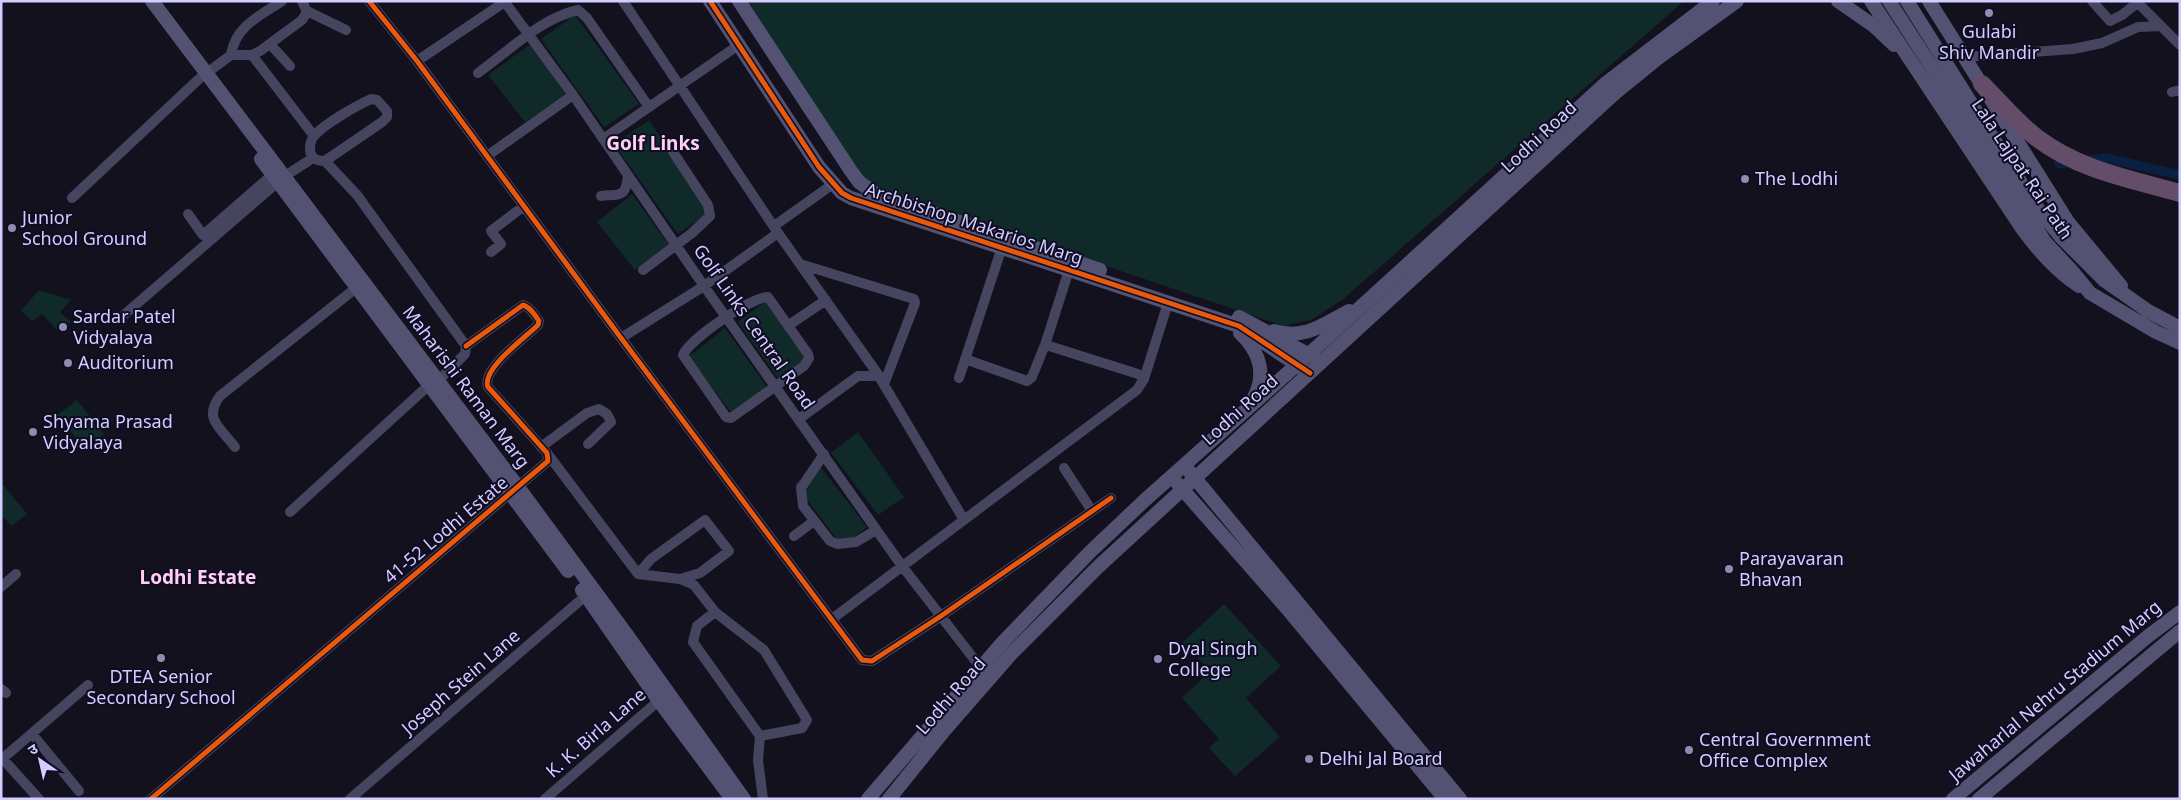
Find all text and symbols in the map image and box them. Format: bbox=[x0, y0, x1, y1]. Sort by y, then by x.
marker: Gulabi Shiv Mandir bbox=[1983, 7, 1995, 19]
place label: Gulabi Shiv Mandir bbox=[1939, 19, 2040, 64]
street label: Lala Lajpat Rai Path bbox=[1967, 93, 2079, 243]
street label: Lodhi Road bbox=[1495, 95, 1581, 177]
district label: Golf Links bbox=[606, 130, 700, 156]
place label: The Lodhi bbox=[1755, 166, 1838, 190]
marker: The Lodhi bbox=[1739, 173, 1751, 185]
street label: Archbishop Makarios Marg bbox=[862, 176, 1086, 270]
place label: Junior School Ground bbox=[20, 205, 147, 250]
marker: Junior School Ground bbox=[6, 222, 18, 234]
street label: Golf Links Central Road bbox=[689, 239, 821, 414]
street label: Maharishi Raman Marg bbox=[398, 300, 536, 473]
place label: Sardar Patel Vidyalaya bbox=[73, 304, 176, 349]
marker: Sardar Patel Vidyalaya bbox=[57, 321, 69, 333]
place label: Auditorium bbox=[78, 350, 174, 374]
marker: Auditorium bbox=[62, 357, 74, 369]
street label: Lodhi Road bbox=[1196, 369, 1283, 450]
place label: Shyama Prasad Vidyalaya bbox=[43, 409, 173, 454]
marker: Shyama Prasad Vidyalaya bbox=[27, 426, 39, 438]
street label: 41-52 Lodhi Estate bbox=[378, 470, 513, 588]
place label: Parayavaran Bhavan bbox=[1739, 546, 1844, 591]
marker: Parayavaran Bhavan bbox=[1723, 563, 1735, 575]
district label: Lodhi Estate bbox=[140, 564, 256, 590]
street label: Jawaharlal Nehru Stadium Marg bbox=[1942, 594, 2165, 787]
street label: Joseph Stein Lane bbox=[395, 623, 525, 741]
place label: Dyal Singh College bbox=[1168, 636, 1258, 681]
marker: DTEA Senior Secondary School bbox=[155, 652, 167, 664]
street label: Lodhi Road bbox=[910, 652, 990, 739]
marker: Dyal Singh College bbox=[1152, 653, 1164, 665]
place label: DTEA Senior Secondary School bbox=[86, 664, 236, 709]
street label: K. K. Birla Lane bbox=[540, 682, 651, 782]
place label: Central Government Office Complex bbox=[1699, 727, 1871, 772]
north arrow bbox=[15, 735, 65, 785]
text: उ bbox=[24, 738, 42, 759]
marker: Central Government Office Complex bbox=[1683, 744, 1695, 756]
place label: Delhi Jal Board bbox=[1319, 746, 1443, 770]
marker: Delhi Jal Board bbox=[1303, 753, 1315, 765]

